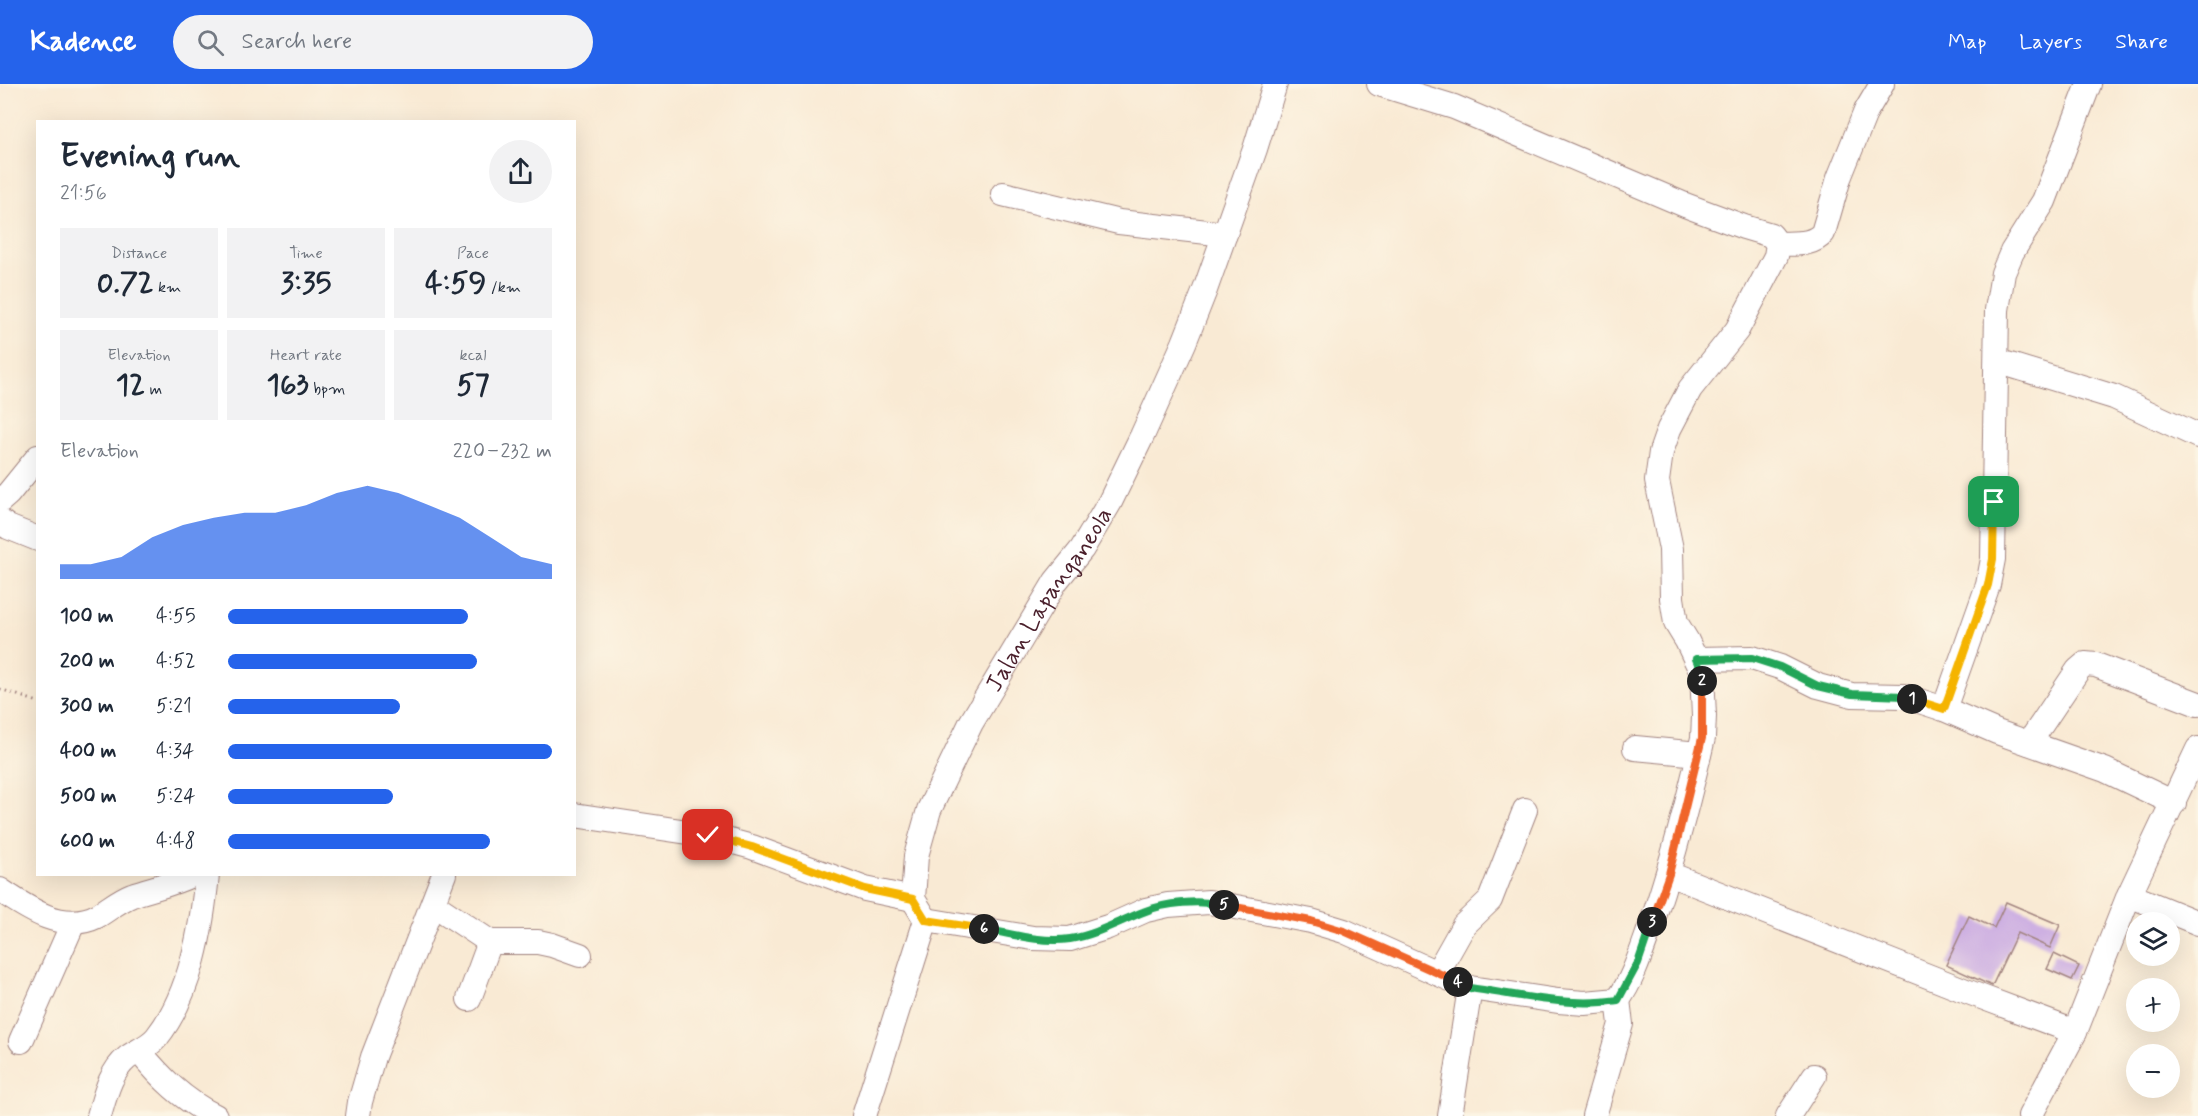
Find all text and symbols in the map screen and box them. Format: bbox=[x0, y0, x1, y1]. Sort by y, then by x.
search box bbox=[173, 15, 593, 69]
text: Kadence bbox=[30, 24, 137, 61]
icon: search bbox=[194, 26, 227, 59]
text: Search here bbox=[242, 28, 352, 56]
text: Map bbox=[1948, 28, 1986, 56]
text: Layers bbox=[2019, 28, 2082, 56]
text: Share bbox=[2115, 28, 2168, 56]
text: Evening run bbox=[60, 135, 240, 179]
button: share bbox=[489, 140, 552, 203]
text: 21:56 bbox=[60, 180, 107, 207]
text: Distance bbox=[111, 243, 167, 264]
text: Time bbox=[289, 243, 323, 264]
text: Pace bbox=[457, 243, 489, 264]
text: 0.72 bbox=[97, 264, 154, 303]
text: 3:35 bbox=[280, 264, 332, 303]
text: 4:59 bbox=[425, 264, 486, 303]
text: km bbox=[154, 277, 181, 298]
text: /km bbox=[486, 277, 521, 298]
text: Elevation bbox=[108, 345, 171, 366]
text: Heart rate bbox=[270, 345, 342, 366]
text: kcal bbox=[460, 345, 486, 366]
text: 12 bbox=[116, 366, 145, 405]
text: 163 bbox=[267, 366, 309, 405]
text: 57 bbox=[456, 366, 490, 405]
text: m bbox=[145, 379, 162, 400]
text: bpm bbox=[309, 379, 345, 400]
text: Elevation bbox=[60, 438, 139, 465]
text: 220–232 m bbox=[453, 438, 552, 465]
pin bbox=[1968, 476, 2019, 527]
icon: arrive bbox=[1977, 485, 2010, 518]
street label: Jalan Lapanganeola bbox=[979, 502, 1120, 698]
text: 100 m bbox=[60, 603, 114, 630]
text: 4:55 bbox=[156, 603, 196, 630]
text: 200 m bbox=[60, 648, 115, 675]
text: 4:52 bbox=[156, 648, 196, 675]
pin: 2 bbox=[1687, 666, 1717, 696]
text: 2 bbox=[1698, 670, 1706, 691]
pin: 1 bbox=[1897, 684, 1927, 714]
text: 1 bbox=[1908, 688, 1916, 709]
text: 300 m bbox=[60, 693, 114, 720]
text: 5:21 bbox=[156, 693, 192, 720]
text: 400 m bbox=[60, 738, 116, 765]
text: 4:34 bbox=[156, 738, 194, 765]
text: 500 m bbox=[60, 783, 117, 810]
text: 5:24 bbox=[156, 783, 195, 810]
pin bbox=[682, 809, 733, 860]
icon: check bbox=[691, 818, 724, 851]
text: 600 m bbox=[60, 828, 115, 855]
text: 4:48 bbox=[156, 828, 196, 855]
pin: 5 bbox=[1209, 890, 1239, 920]
text: 5 bbox=[1219, 894, 1229, 915]
pin: 3 bbox=[1637, 907, 1667, 937]
text: 3 bbox=[1648, 911, 1656, 932]
map controls bbox=[2126, 912, 2180, 1098]
button: layers bbox=[2126, 912, 2180, 966]
pin: 6 bbox=[969, 914, 999, 944]
text: 6 bbox=[980, 918, 988, 939]
pin: 4 bbox=[1443, 967, 1473, 997]
text: 4 bbox=[1453, 971, 1463, 992]
button: + bbox=[2126, 978, 2180, 1032]
button: − bbox=[2126, 1044, 2180, 1098]

